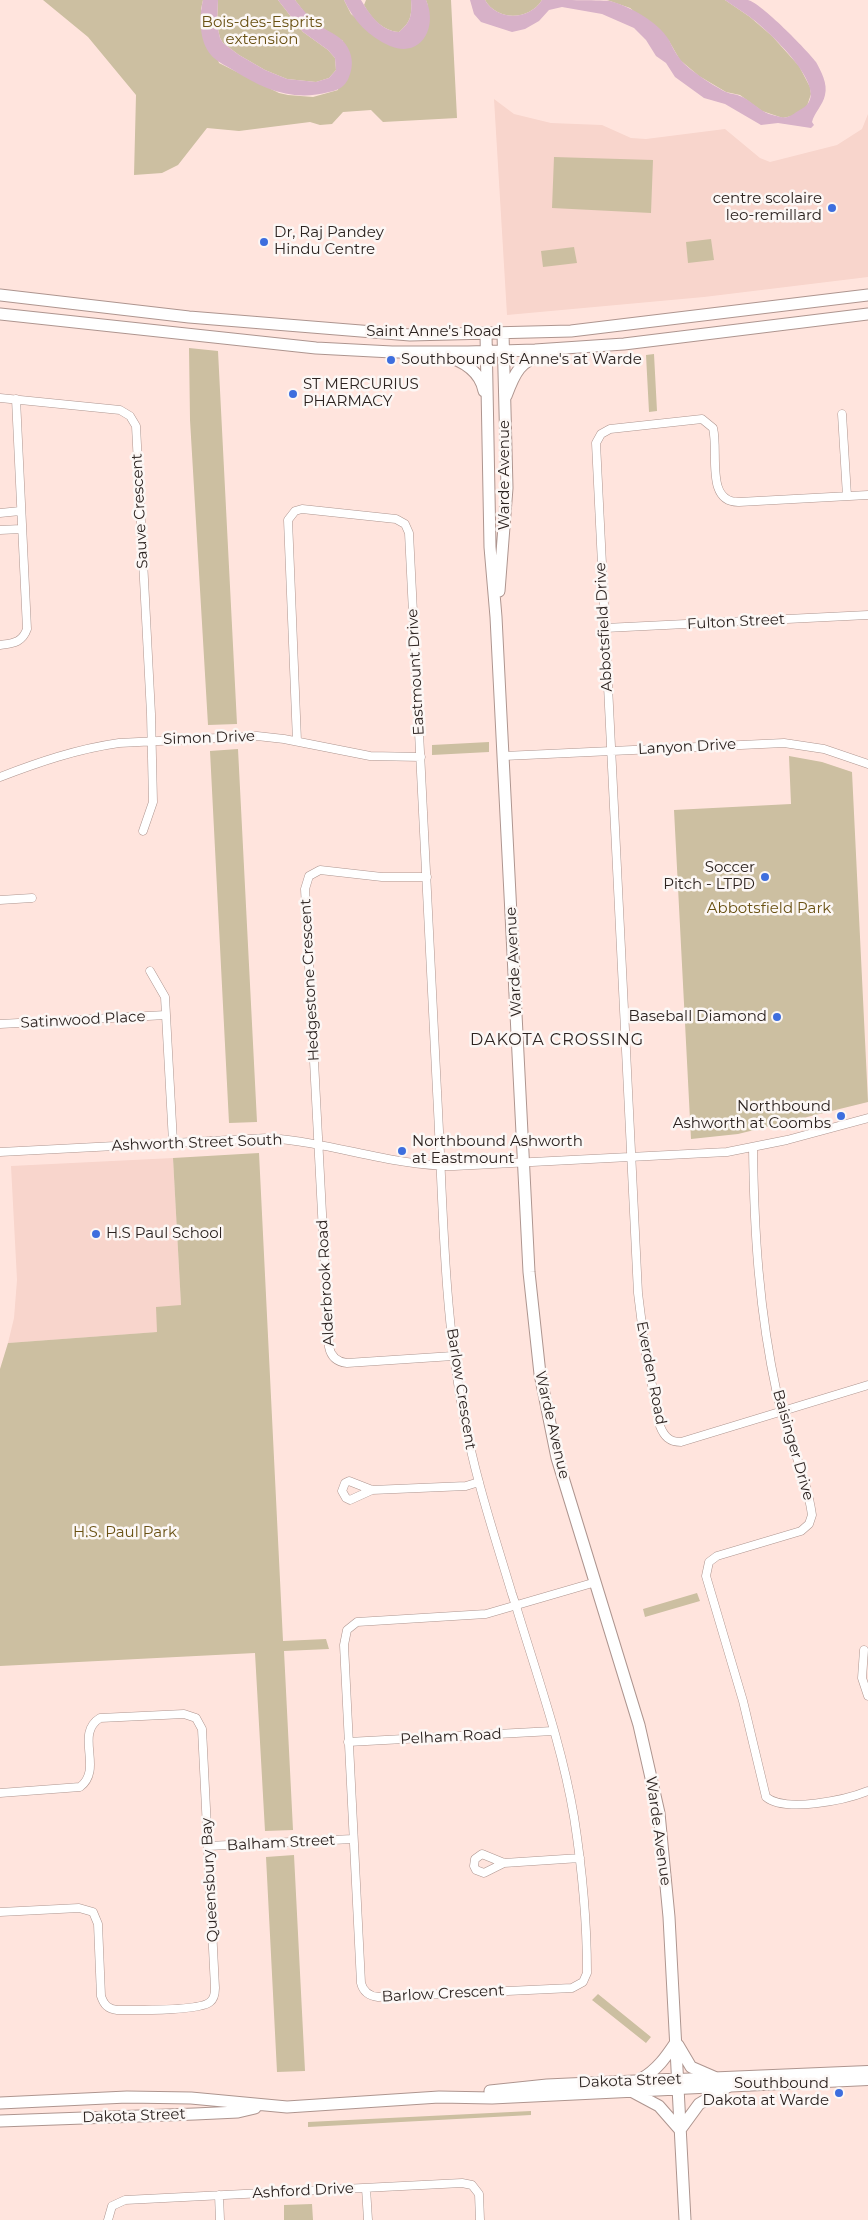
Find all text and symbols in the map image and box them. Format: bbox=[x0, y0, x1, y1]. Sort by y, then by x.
park label: Bois-des-Esprits extension bbox=[202, 14, 322, 49]
place label: centre scolaire leo-remillard bbox=[713, 190, 822, 225]
marker: centre scolaire leo-remillard bbox=[826, 202, 838, 214]
place label: Dr, Raj Pandey Hindu Centre bbox=[274, 224, 384, 259]
marker: Dr, Raj Pandey Hindu Centre bbox=[258, 236, 270, 248]
street label: Saint Anne's Road bbox=[366, 323, 502, 341]
place label: Southbound St Anne's at Warde bbox=[401, 351, 642, 369]
marker: Southbound St Anne's at Warde bbox=[385, 354, 397, 366]
place label: ST MERCURIUS PHARMACY bbox=[303, 376, 419, 411]
marker: ST MERCURIUS PHARMACY bbox=[287, 388, 299, 400]
street label: Warde Avenue bbox=[496, 420, 514, 530]
street label: Sauve Crescent bbox=[128, 453, 152, 569]
street label: Abbotsfield Drive bbox=[592, 562, 616, 692]
street label: Eastmount Drive bbox=[404, 608, 428, 736]
street label: Fulton Street bbox=[687, 610, 785, 634]
street label: Simon Drive bbox=[163, 727, 255, 749]
street label: Lanyon Drive bbox=[637, 735, 737, 759]
place label: Soccer Pitch - LTPD bbox=[663, 859, 755, 894]
marker: Soccer Pitch - LTPD bbox=[759, 871, 771, 883]
street label: Hedgestone Crescent bbox=[297, 898, 323, 1062]
park label: Abbotsfield Park bbox=[707, 900, 831, 918]
street label: Warde Avenue bbox=[502, 906, 526, 1018]
street label: Satinwood Place bbox=[20, 1008, 146, 1032]
place label: Baseball Diamond bbox=[629, 1008, 767, 1026]
marker: Baseball Diamond bbox=[771, 1011, 783, 1023]
district label: DAKOTA CROSSING bbox=[468, 1030, 646, 1050]
place label: Northbound Ashworth at Coombs bbox=[673, 1098, 831, 1133]
marker: Northbound Ashworth at Coombs bbox=[835, 1110, 847, 1122]
street label: Ashworth Street South bbox=[111, 1131, 283, 1155]
place label: Northbound Ashworth at Eastmount bbox=[412, 1133, 583, 1168]
marker: Northbound Ashworth at Eastmount bbox=[396, 1145, 408, 1157]
street label: Alderbrook Road bbox=[314, 1219, 338, 1347]
place label: H.S Paul School bbox=[106, 1225, 223, 1243]
marker: H.S Paul School bbox=[90, 1228, 102, 1240]
street label: Everden Road bbox=[632, 1320, 670, 1426]
street label: Barlow Crescent bbox=[443, 1327, 479, 1451]
street label: Warde Avenue bbox=[531, 1369, 573, 1481]
street label: Baisinger Drive bbox=[769, 1388, 817, 1502]
park label: H.S. Paul Park bbox=[73, 1524, 177, 1542]
street label: Pelham Road bbox=[400, 1725, 502, 1749]
street label: Warde Avenue bbox=[641, 1775, 675, 1887]
street label: Queensbury Bay bbox=[198, 1817, 222, 1943]
street label: Balham Street bbox=[226, 1831, 336, 1855]
street label: Barlow Crescent bbox=[381, 1982, 505, 2006]
street label: Dakota Street bbox=[578, 2070, 682, 2092]
place label: Southbound Dakota at Warde bbox=[703, 2075, 829, 2110]
marker: Southbound Dakota at Warde bbox=[833, 2087, 845, 2099]
street label: Dakota Street bbox=[82, 2105, 186, 2127]
street label: Ashford Drive bbox=[252, 2179, 354, 2203]

